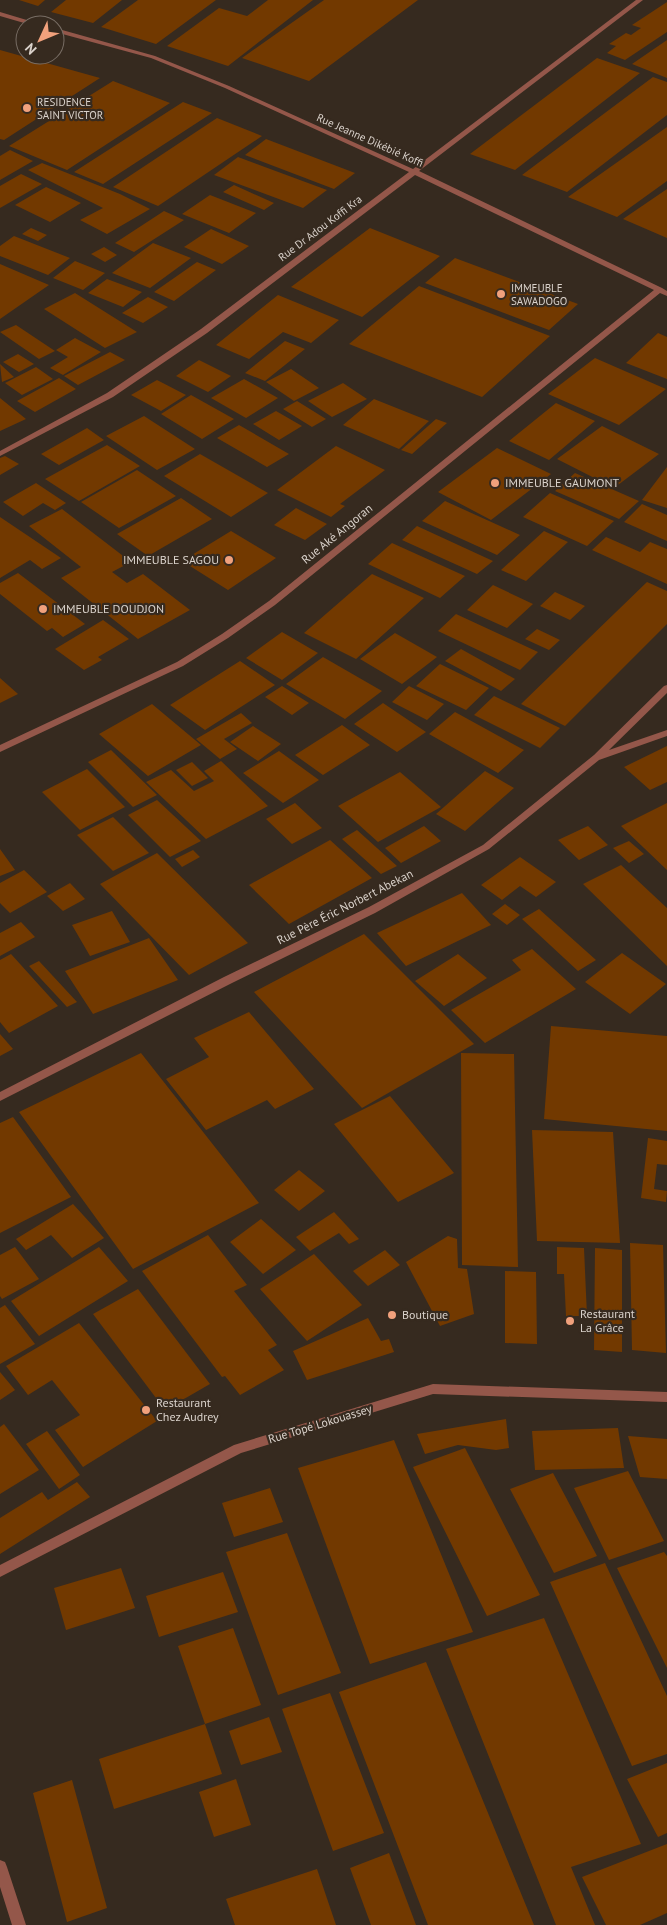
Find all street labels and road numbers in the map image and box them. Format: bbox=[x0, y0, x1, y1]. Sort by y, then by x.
street label: Rue Jeanne Dikébié Koffi bbox=[314, 110, 426, 170]
street label: Rue Dr Adou Koffi Kra bbox=[275, 192, 365, 264]
street label: Rue Aké Angoran bbox=[298, 500, 375, 567]
street label: Rue Père Éric Norbert Abekan bbox=[274, 866, 415, 948]
street label: Rue Topé Lokouassey bbox=[266, 1400, 374, 1446]

